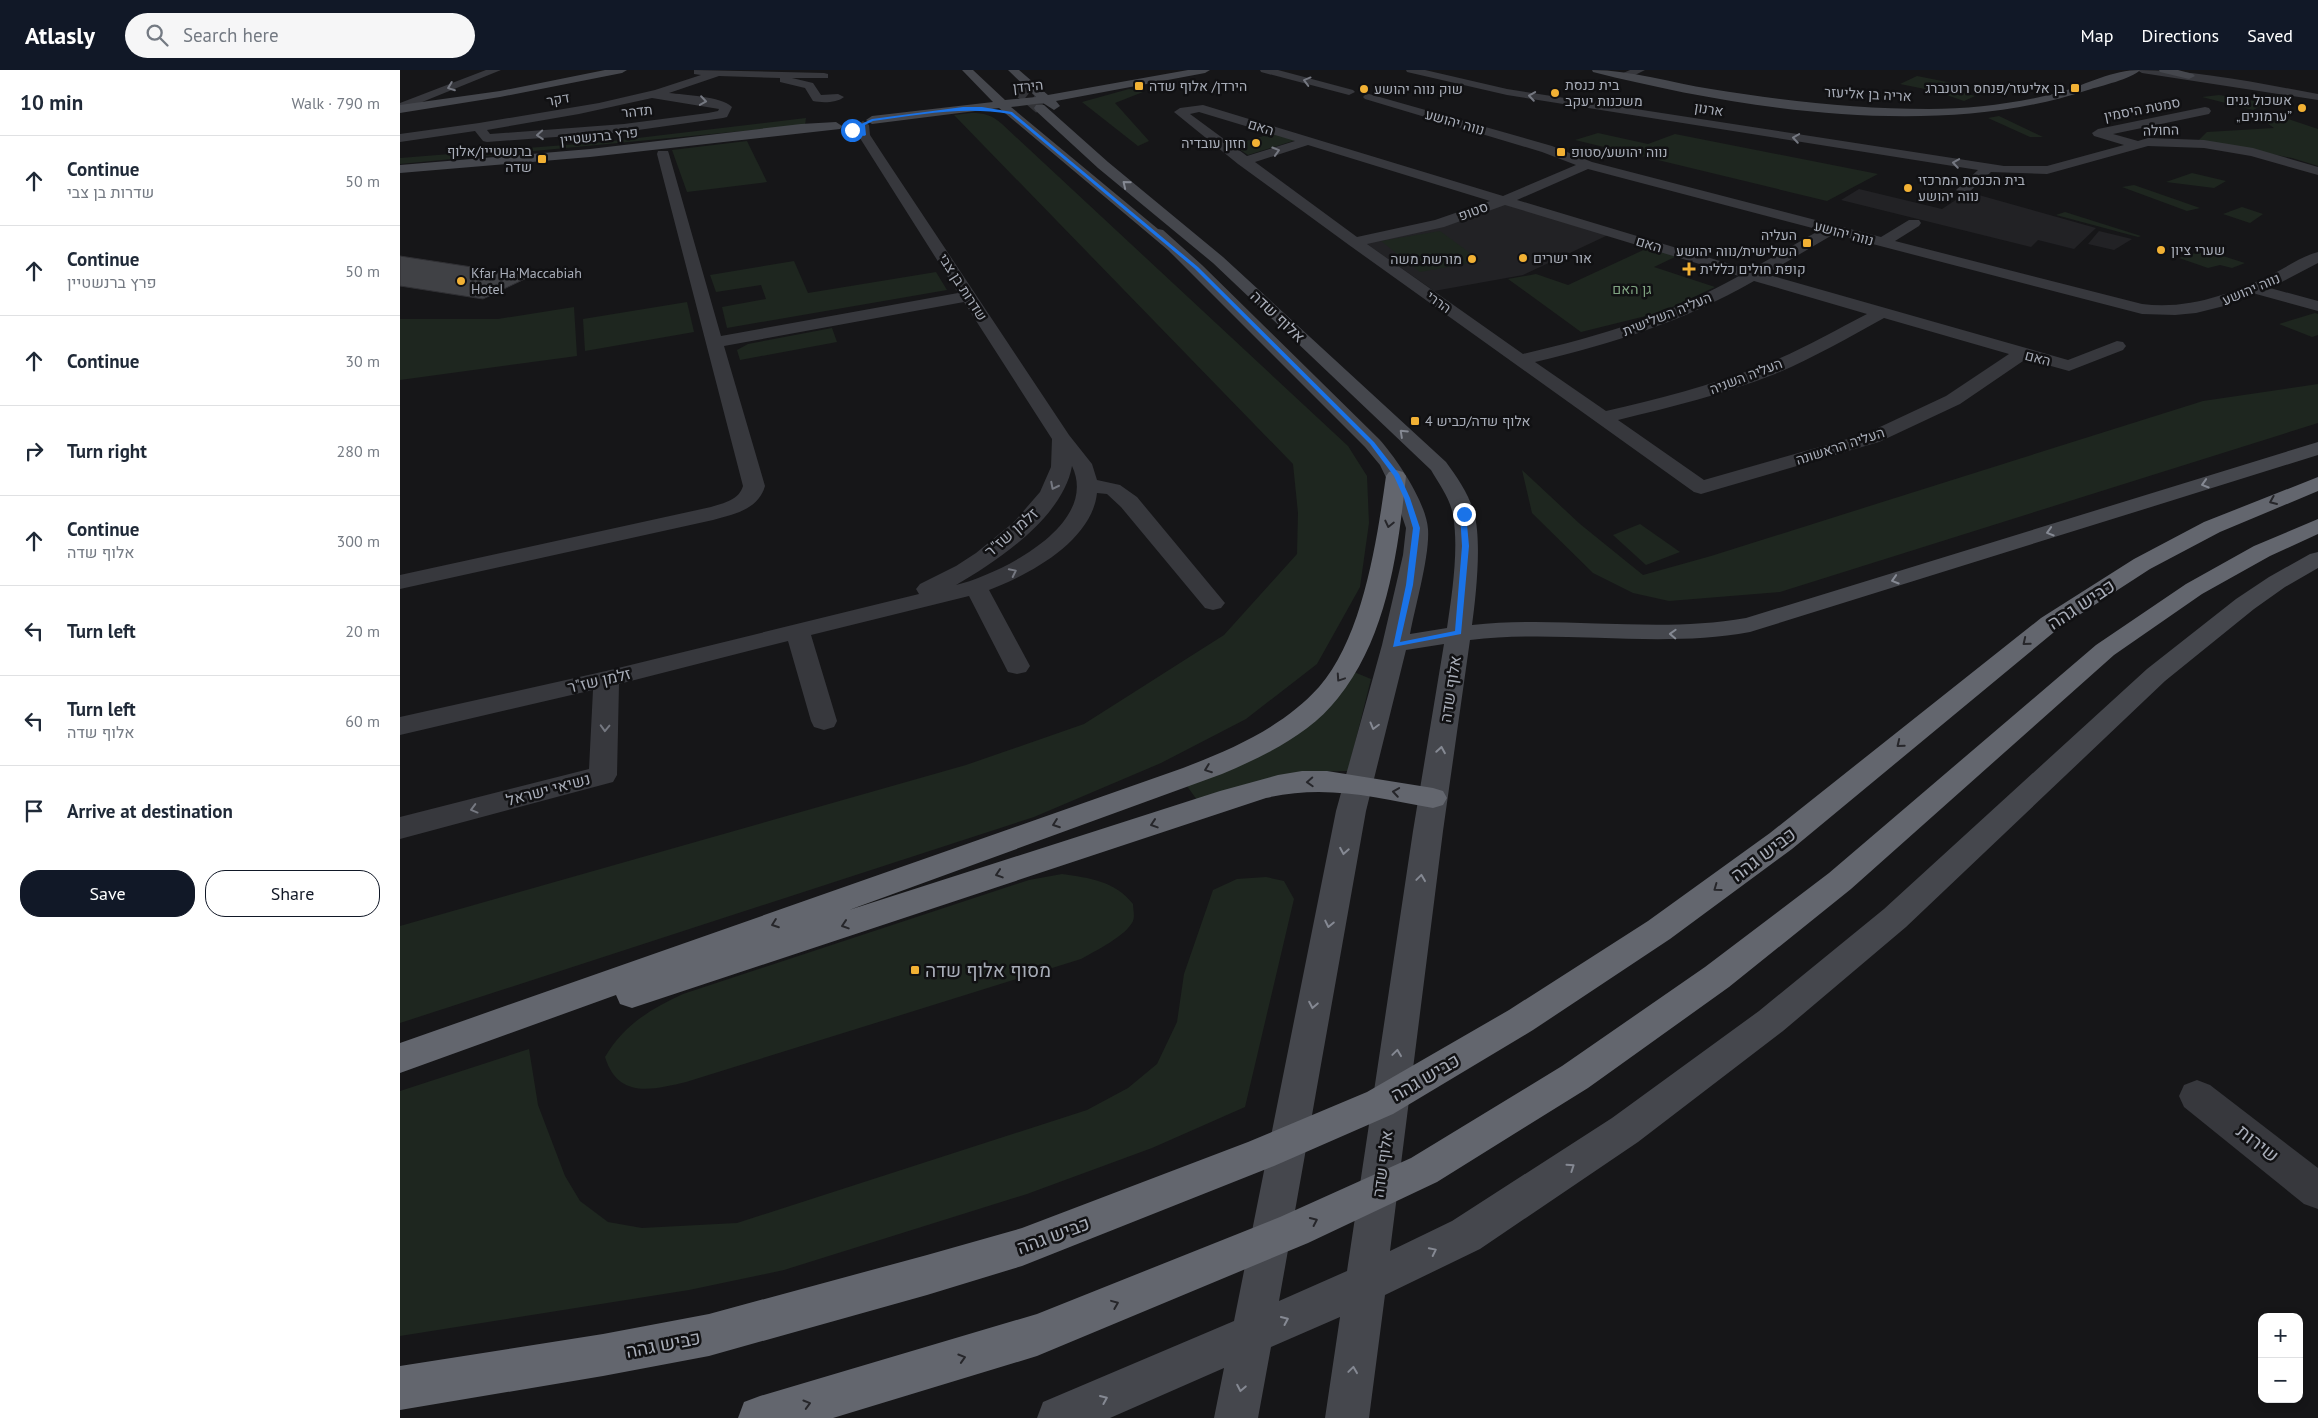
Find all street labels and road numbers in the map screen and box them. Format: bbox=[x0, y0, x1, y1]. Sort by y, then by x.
street label: הירדן bbox=[1012, 75, 1044, 97]
street label: אריה בן אליעזר bbox=[1824, 83, 1912, 105]
street label: דקר bbox=[545, 88, 571, 110]
street label: סמטת היסמין bbox=[2102, 93, 2182, 125]
street label: ארנון bbox=[1693, 98, 1725, 120]
street label: תדהר bbox=[621, 100, 653, 122]
street label: נווה יהושע bbox=[1423, 105, 1487, 139]
street label: האם bbox=[1246, 115, 1276, 139]
street label: החולה bbox=[2143, 120, 2179, 140]
street label: פרץ ברנשטיין bbox=[559, 123, 639, 149]
street label: סטופ bbox=[1456, 197, 1490, 225]
street label: נווה יהושע bbox=[1812, 216, 1876, 250]
street label: האם bbox=[1634, 232, 1664, 256]
street label: שדרות בן צבי bbox=[935, 250, 991, 324]
street label: נווה יהושע bbox=[2219, 269, 2283, 309]
street label: אלוף שדה bbox=[1247, 286, 1309, 346]
street label: הררי bbox=[1423, 287, 1455, 317]
street label: העליה השלישית bbox=[1620, 288, 1714, 340]
street label: האם bbox=[2023, 346, 2053, 370]
street label: העליה השניה bbox=[1707, 354, 1785, 398]
street label: העליה הראשונה bbox=[1793, 423, 1887, 469]
street label: זלמן שז"ר bbox=[980, 503, 1042, 561]
street label: כביש גהה bbox=[2043, 573, 2119, 635]
street label: אלוף שדה bbox=[1435, 654, 1465, 724]
street label: זלמן שז"ר bbox=[565, 663, 633, 697]
street label: נשיאי ישראל bbox=[504, 768, 592, 810]
street label: כביש גהה bbox=[1726, 822, 1800, 886]
street label: כביש גהה bbox=[1386, 1048, 1464, 1106]
street label: שירות bbox=[2232, 1119, 2284, 1167]
street label: אלוף שדה bbox=[1367, 1129, 1397, 1199]
street label: כביש גהה bbox=[1013, 1211, 1093, 1259]
street label: כביש גהה bbox=[624, 1325, 702, 1363]

